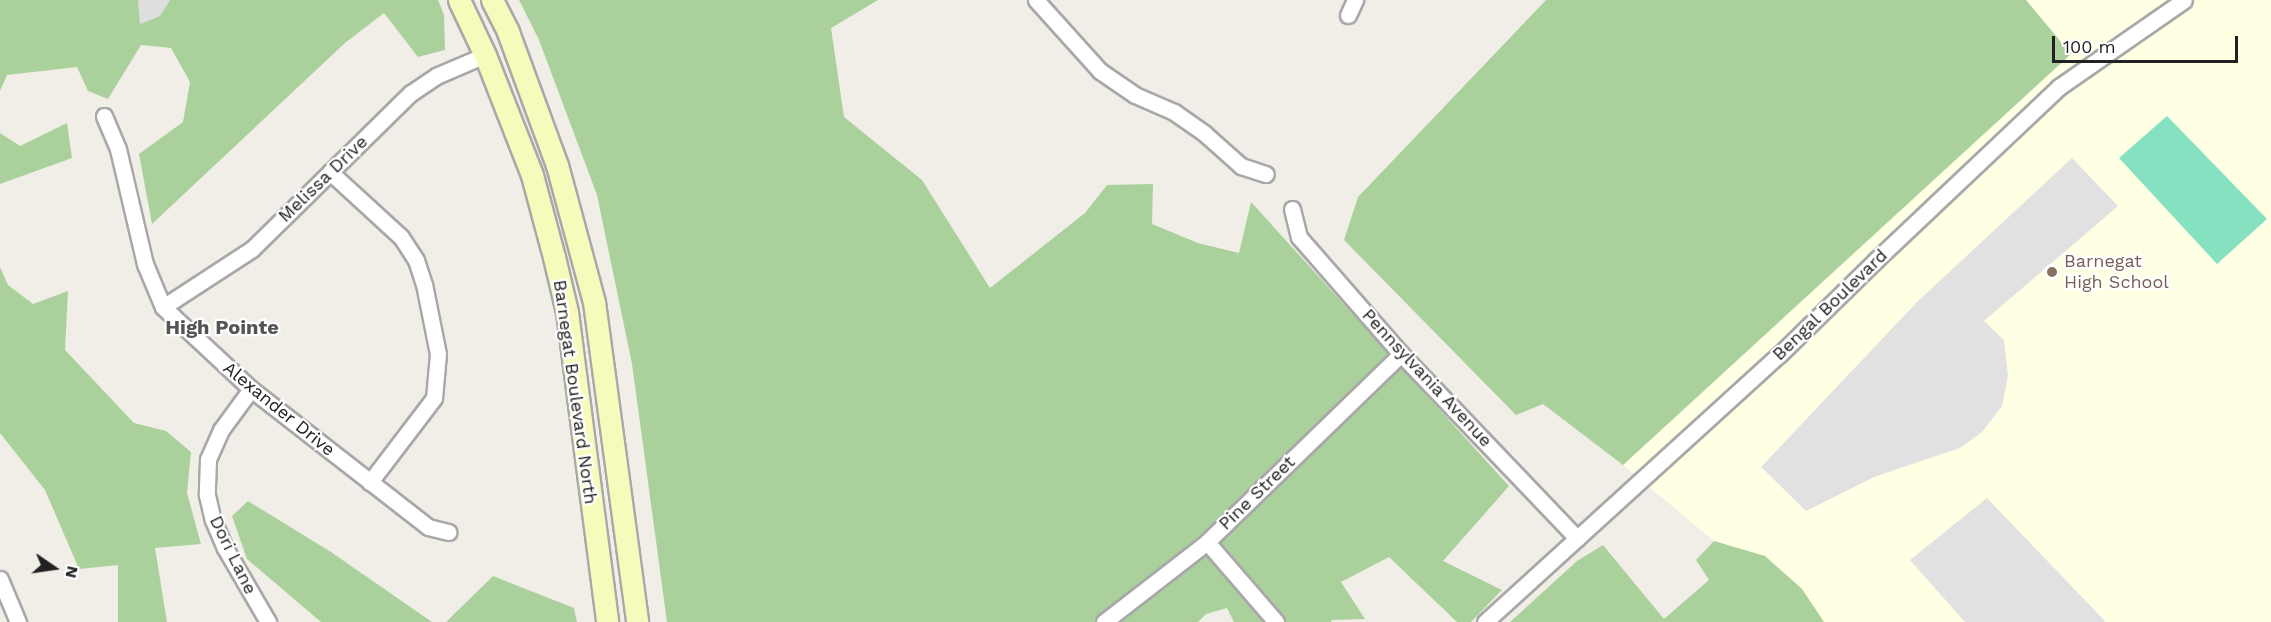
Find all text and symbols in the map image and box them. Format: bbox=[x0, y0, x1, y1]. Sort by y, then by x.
scale bar bbox=[2055, 24, 2241, 62]
text: 100 m bbox=[2063, 36, 2116, 57]
street label: Melissa Drive bbox=[274, 131, 372, 227]
street label: Bengal Boulevard bbox=[1768, 245, 1892, 365]
place label: Barnegat High School bbox=[2064, 251, 2169, 294]
marker: Barnegat High School bbox=[2045, 265, 2059, 279]
street label: Barnegat Boulevard North bbox=[549, 278, 601, 506]
street label: Pennsylvania Avenue bbox=[1357, 304, 1497, 452]
district label: High Pointe bbox=[165, 315, 279, 339]
street label: Alexander Drive bbox=[219, 357, 339, 461]
street label: Pine Street bbox=[1214, 451, 1300, 535]
street label: Dori Lane bbox=[205, 512, 261, 598]
north arrow bbox=[24, 538, 84, 598]
text: N bbox=[61, 564, 83, 580]

